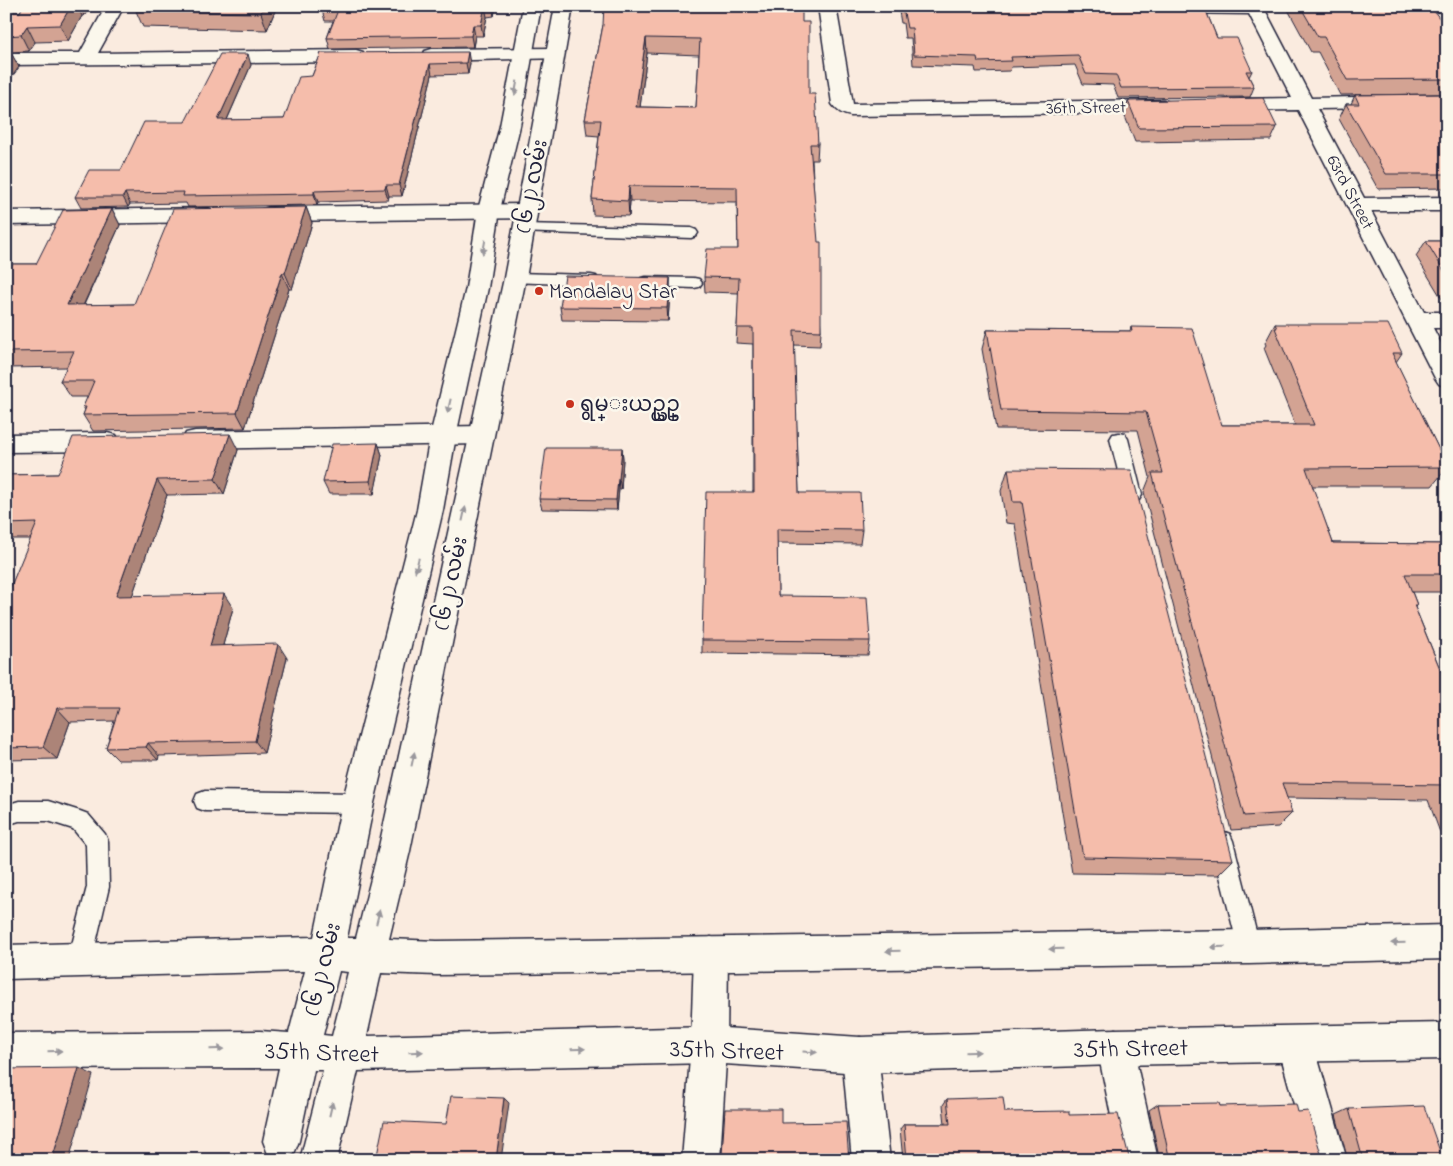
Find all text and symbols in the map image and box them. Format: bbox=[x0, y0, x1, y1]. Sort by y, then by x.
one-way arrow bbox=[512, 81, 520, 97]
street label: 36th Street bbox=[1046, 95, 1126, 123]
street label: (၆၂) လမ်း bbox=[506, 136, 557, 236]
street label: 63rd Street bbox=[1319, 151, 1380, 235]
one-way arrow bbox=[480, 240, 488, 255]
place label: Mandalay Star bbox=[549, 278, 677, 310]
marker: Mandalay Star bbox=[533, 285, 545, 297]
place label: ရွမ္းယဥ္ယဥ္ bbox=[580, 391, 680, 421]
marker: ရွမ္းယဥ္ယဥ္ bbox=[564, 398, 576, 410]
one-way arrow bbox=[445, 399, 453, 415]
one-way arrow bbox=[461, 505, 469, 521]
street label: (၆၂) လမ်း bbox=[425, 533, 476, 633]
one-way arrow bbox=[413, 558, 421, 573]
one-way arrow bbox=[410, 750, 418, 766]
one-way arrow bbox=[374, 910, 382, 925]
street label: (၆၂) လမ်း bbox=[295, 919, 350, 1019]
one-way arrow bbox=[1390, 939, 1406, 947]
one-way arrow bbox=[1210, 943, 1226, 951]
one-way arrow bbox=[1047, 945, 1063, 953]
one-way arrow bbox=[885, 948, 901, 956]
street label: 35th Street bbox=[1074, 1031, 1189, 1069]
street label: 35th Street bbox=[669, 1032, 785, 1072]
street label: 35th Street bbox=[264, 1034, 380, 1074]
one-way arrow bbox=[570, 1044, 586, 1052]
one-way arrow bbox=[210, 1045, 226, 1053]
one-way arrow bbox=[47, 1047, 63, 1055]
one-way arrow bbox=[965, 1047, 981, 1055]
one-way arrow bbox=[408, 1048, 424, 1056]
one-way arrow bbox=[802, 1048, 818, 1056]
one-way arrow bbox=[327, 1101, 335, 1116]

